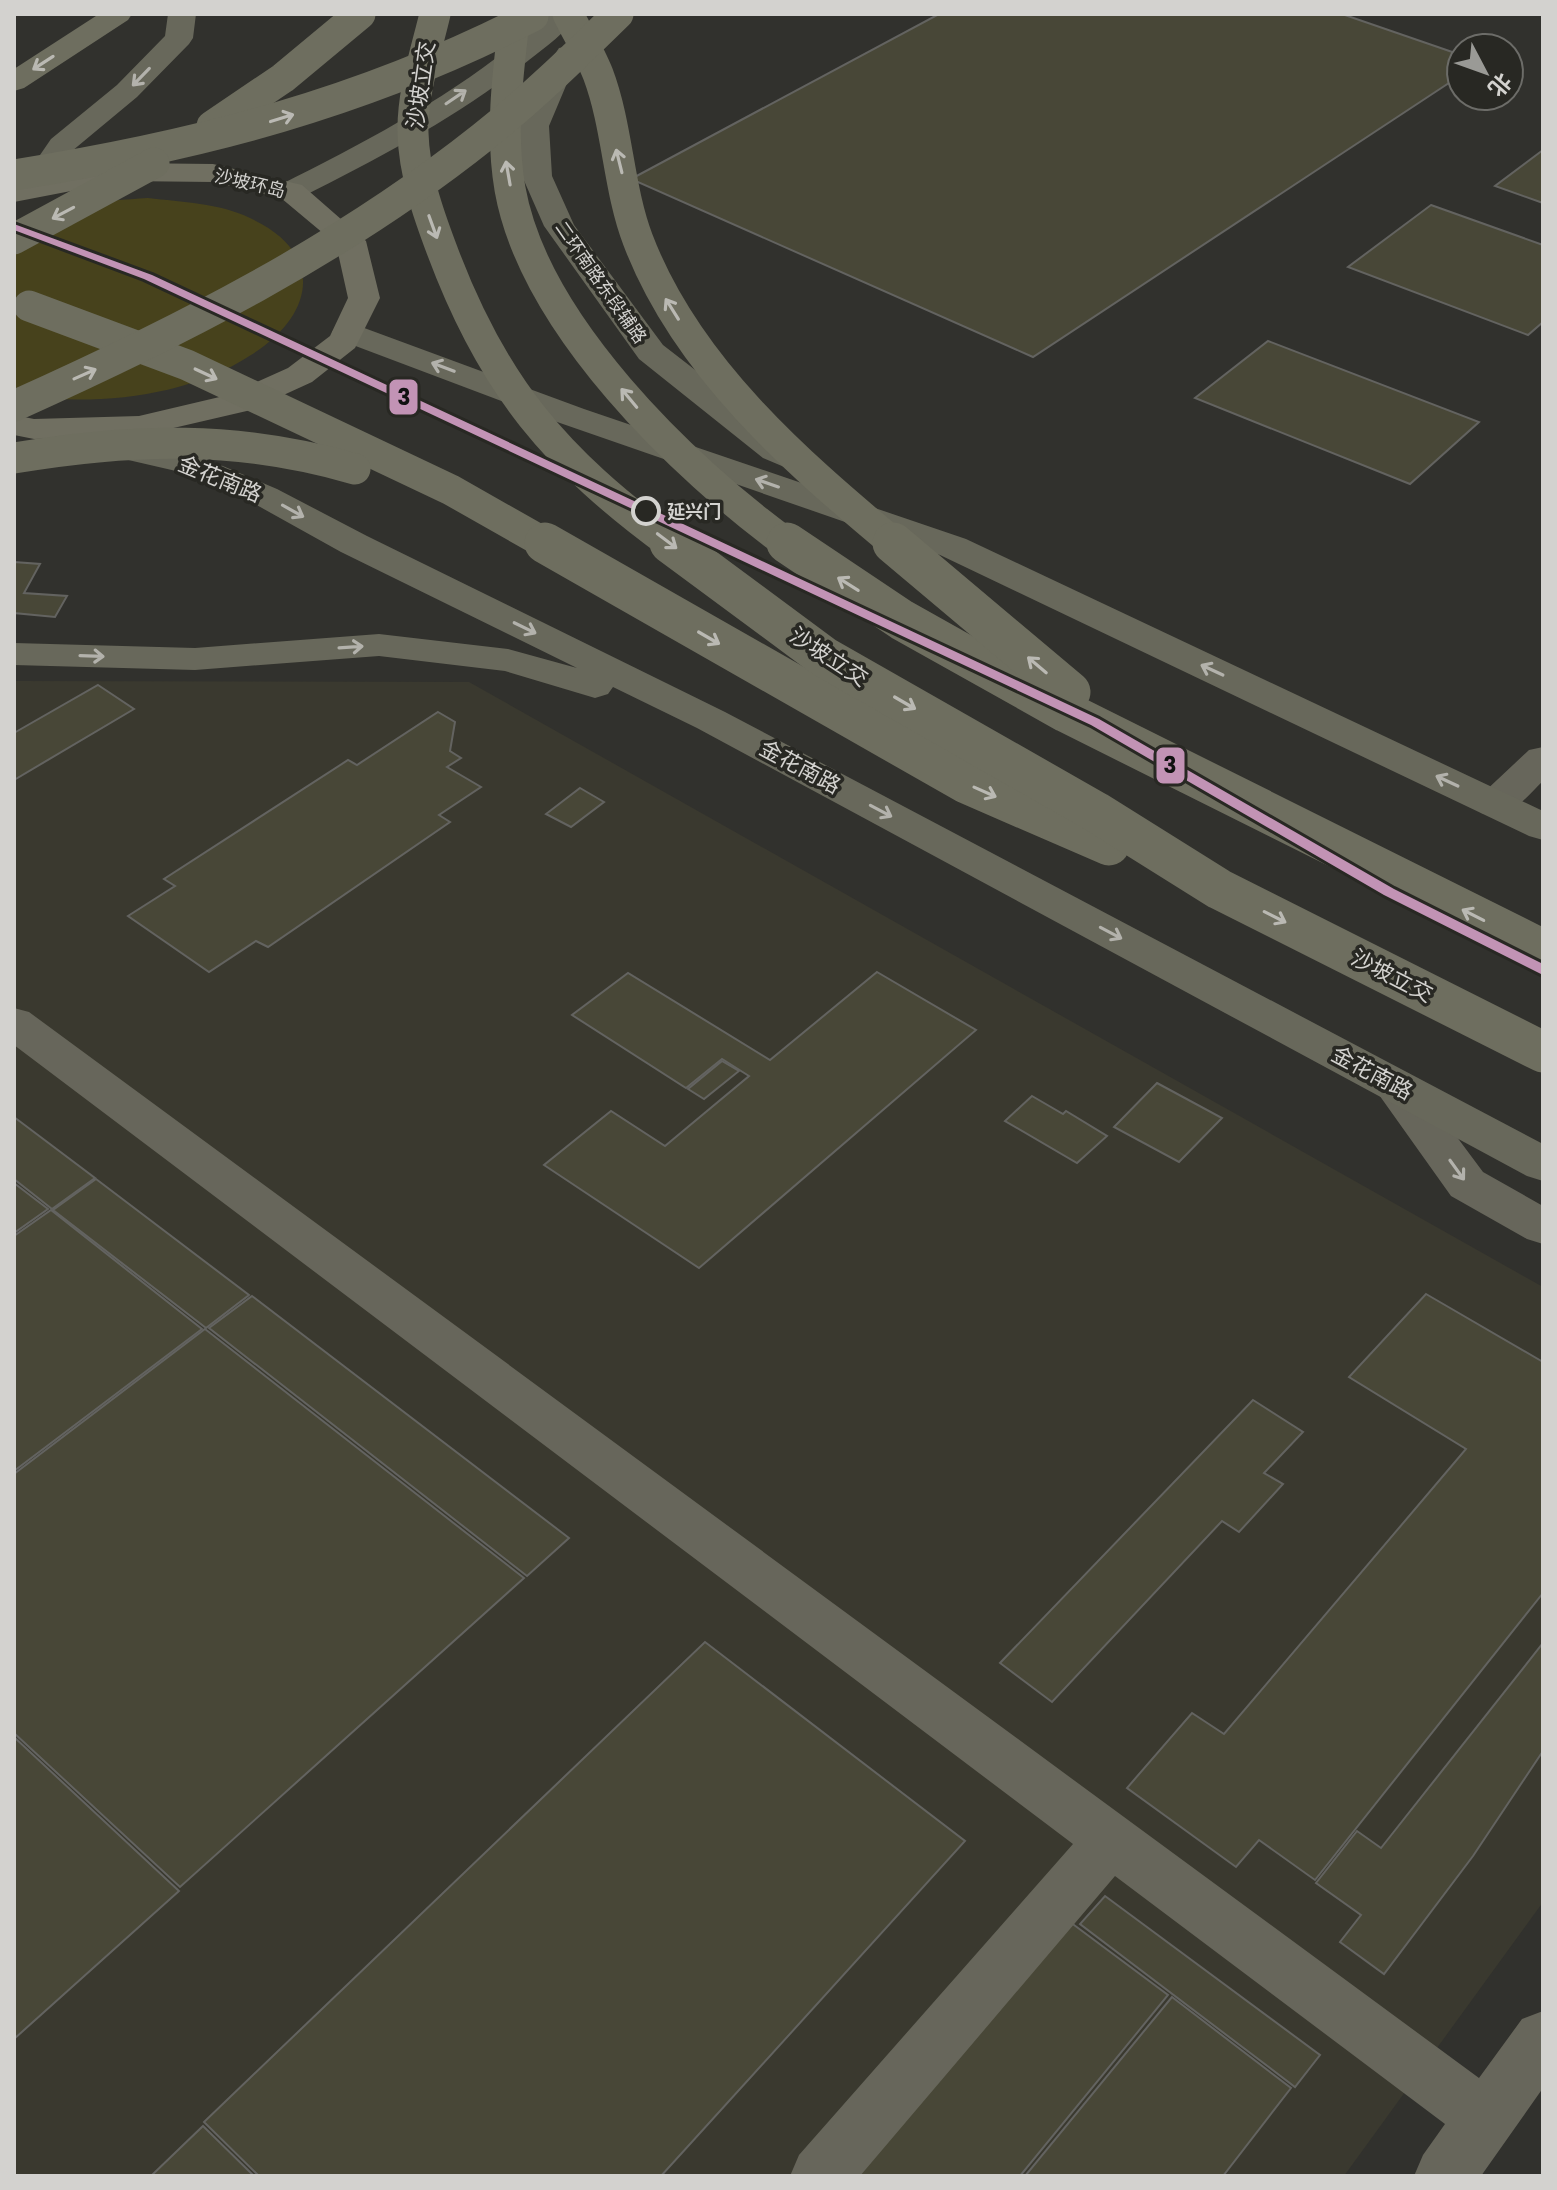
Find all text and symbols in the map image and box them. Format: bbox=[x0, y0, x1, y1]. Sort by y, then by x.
north arrow bbox=[1445, 32, 1525, 112]
street label: 沙坡立交 bbox=[400, 39, 442, 131]
one-way arrow bbox=[32, 55, 54, 72]
text: 北 bbox=[1481, 66, 1519, 103]
one-way arrow bbox=[132, 67, 151, 87]
one-way arrow bbox=[445, 89, 467, 106]
one-way arrow bbox=[268, 110, 294, 125]
one-way arrow bbox=[610, 149, 625, 175]
one-way arrow bbox=[500, 161, 515, 186]
street label: 沙坡环岛 bbox=[212, 163, 288, 203]
one-way arrow bbox=[52, 205, 76, 221]
one-way arrow bbox=[427, 214, 441, 239]
street label: 二环南路东段辅路 bbox=[549, 216, 653, 348]
one-way arrow bbox=[664, 298, 680, 321]
one-way arrow bbox=[431, 359, 456, 374]
one-way arrow bbox=[73, 366, 97, 381]
one-way arrow bbox=[194, 367, 218, 382]
line badge: 3 bbox=[388, 378, 419, 416]
text: 3 bbox=[397, 382, 411, 413]
one-way arrow bbox=[621, 388, 639, 409]
street label: 金花南路 bbox=[173, 448, 267, 510]
one-way arrow bbox=[755, 475, 780, 490]
marker: 延兴门 bbox=[632, 497, 660, 525]
place label: 延兴门 bbox=[667, 499, 721, 524]
one-way arrow bbox=[281, 504, 305, 519]
one-way arrow bbox=[656, 533, 678, 550]
one-way arrow bbox=[837, 575, 860, 591]
street label: 沙坡立交 bbox=[784, 620, 874, 694]
one-way arrow bbox=[513, 621, 537, 637]
one-way arrow bbox=[697, 630, 720, 646]
one-way arrow bbox=[338, 639, 364, 654]
one-way arrow bbox=[78, 648, 105, 664]
one-way arrow bbox=[1027, 656, 1047, 674]
one-way arrow bbox=[1201, 662, 1225, 677]
one-way arrow bbox=[893, 695, 916, 711]
street label: 金花南路 bbox=[754, 733, 846, 801]
line badge: 3 bbox=[1155, 746, 1186, 785]
text: 3 bbox=[1163, 750, 1177, 781]
one-way arrow bbox=[1436, 773, 1460, 788]
one-way arrow bbox=[973, 785, 997, 800]
one-way arrow bbox=[869, 803, 893, 819]
one-way arrow bbox=[1462, 906, 1486, 922]
one-way arrow bbox=[1263, 910, 1287, 926]
one-way arrow bbox=[1098, 926, 1122, 942]
street label: 沙坡立交 bbox=[1346, 942, 1438, 1010]
street label: 金花南路 bbox=[1326, 1039, 1418, 1107]
one-way arrow bbox=[1449, 1159, 1465, 1181]

